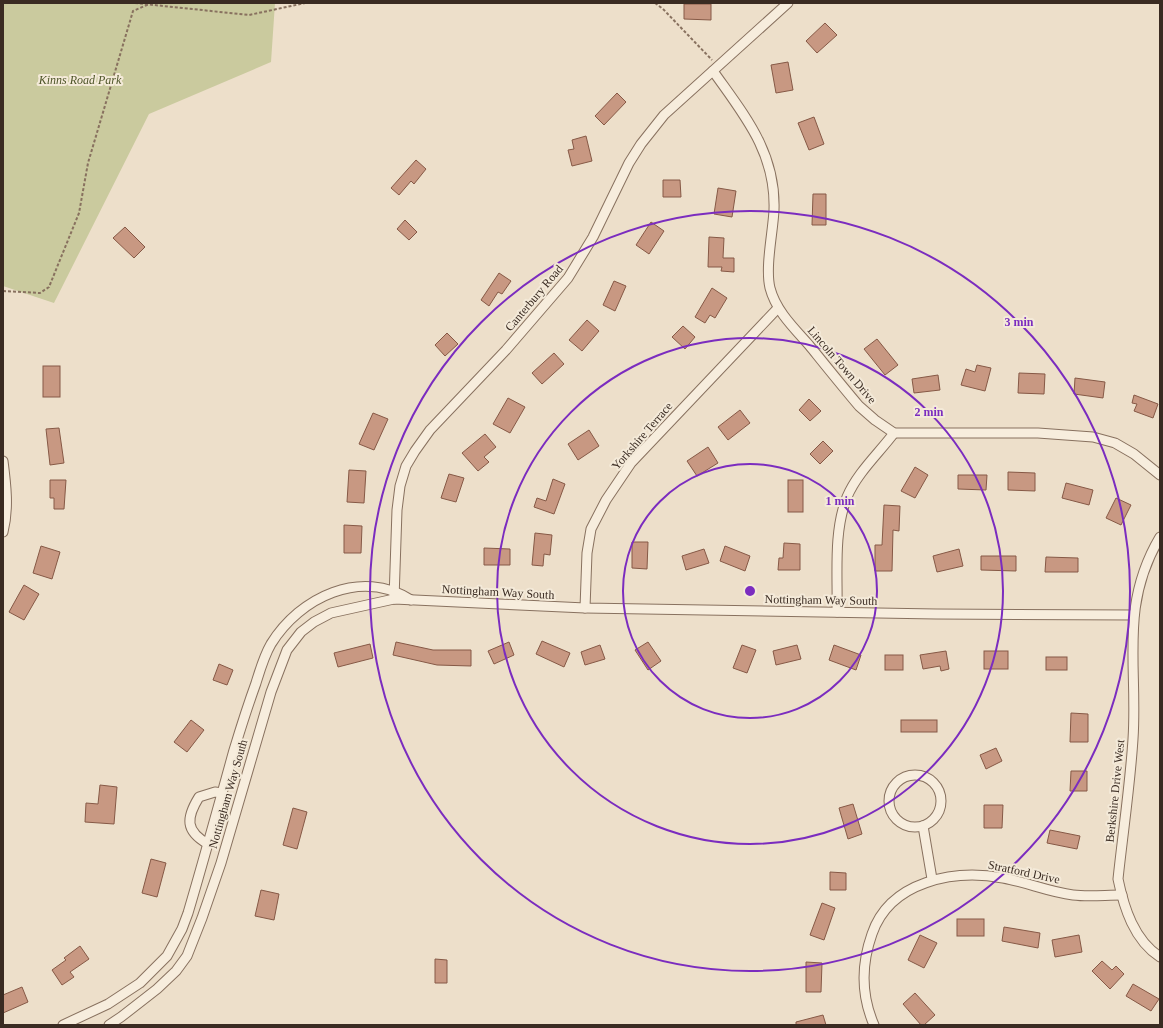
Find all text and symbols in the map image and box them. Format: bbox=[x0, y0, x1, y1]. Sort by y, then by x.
park label: Kinns Road Park bbox=[38, 73, 122, 87]
street label: Canterbury Road bbox=[502, 262, 566, 334]
text: 3 min bbox=[1004, 315, 1034, 329]
street label: Lincoln Town Drive bbox=[805, 324, 879, 406]
street label: Yorkshire Terrace bbox=[609, 399, 675, 473]
text: 2 min bbox=[914, 405, 944, 419]
text: 1 min bbox=[825, 494, 855, 508]
street label: Nottingham Way South bbox=[441, 582, 555, 602]
centre of rings bbox=[743, 584, 757, 598]
street label: Nottingham Way South bbox=[764, 592, 878, 608]
street label: Nottingham Way South bbox=[206, 738, 250, 850]
street label: Berkshire Drive West bbox=[1103, 738, 1127, 843]
street label: Stratford Drive bbox=[987, 858, 1061, 886]

